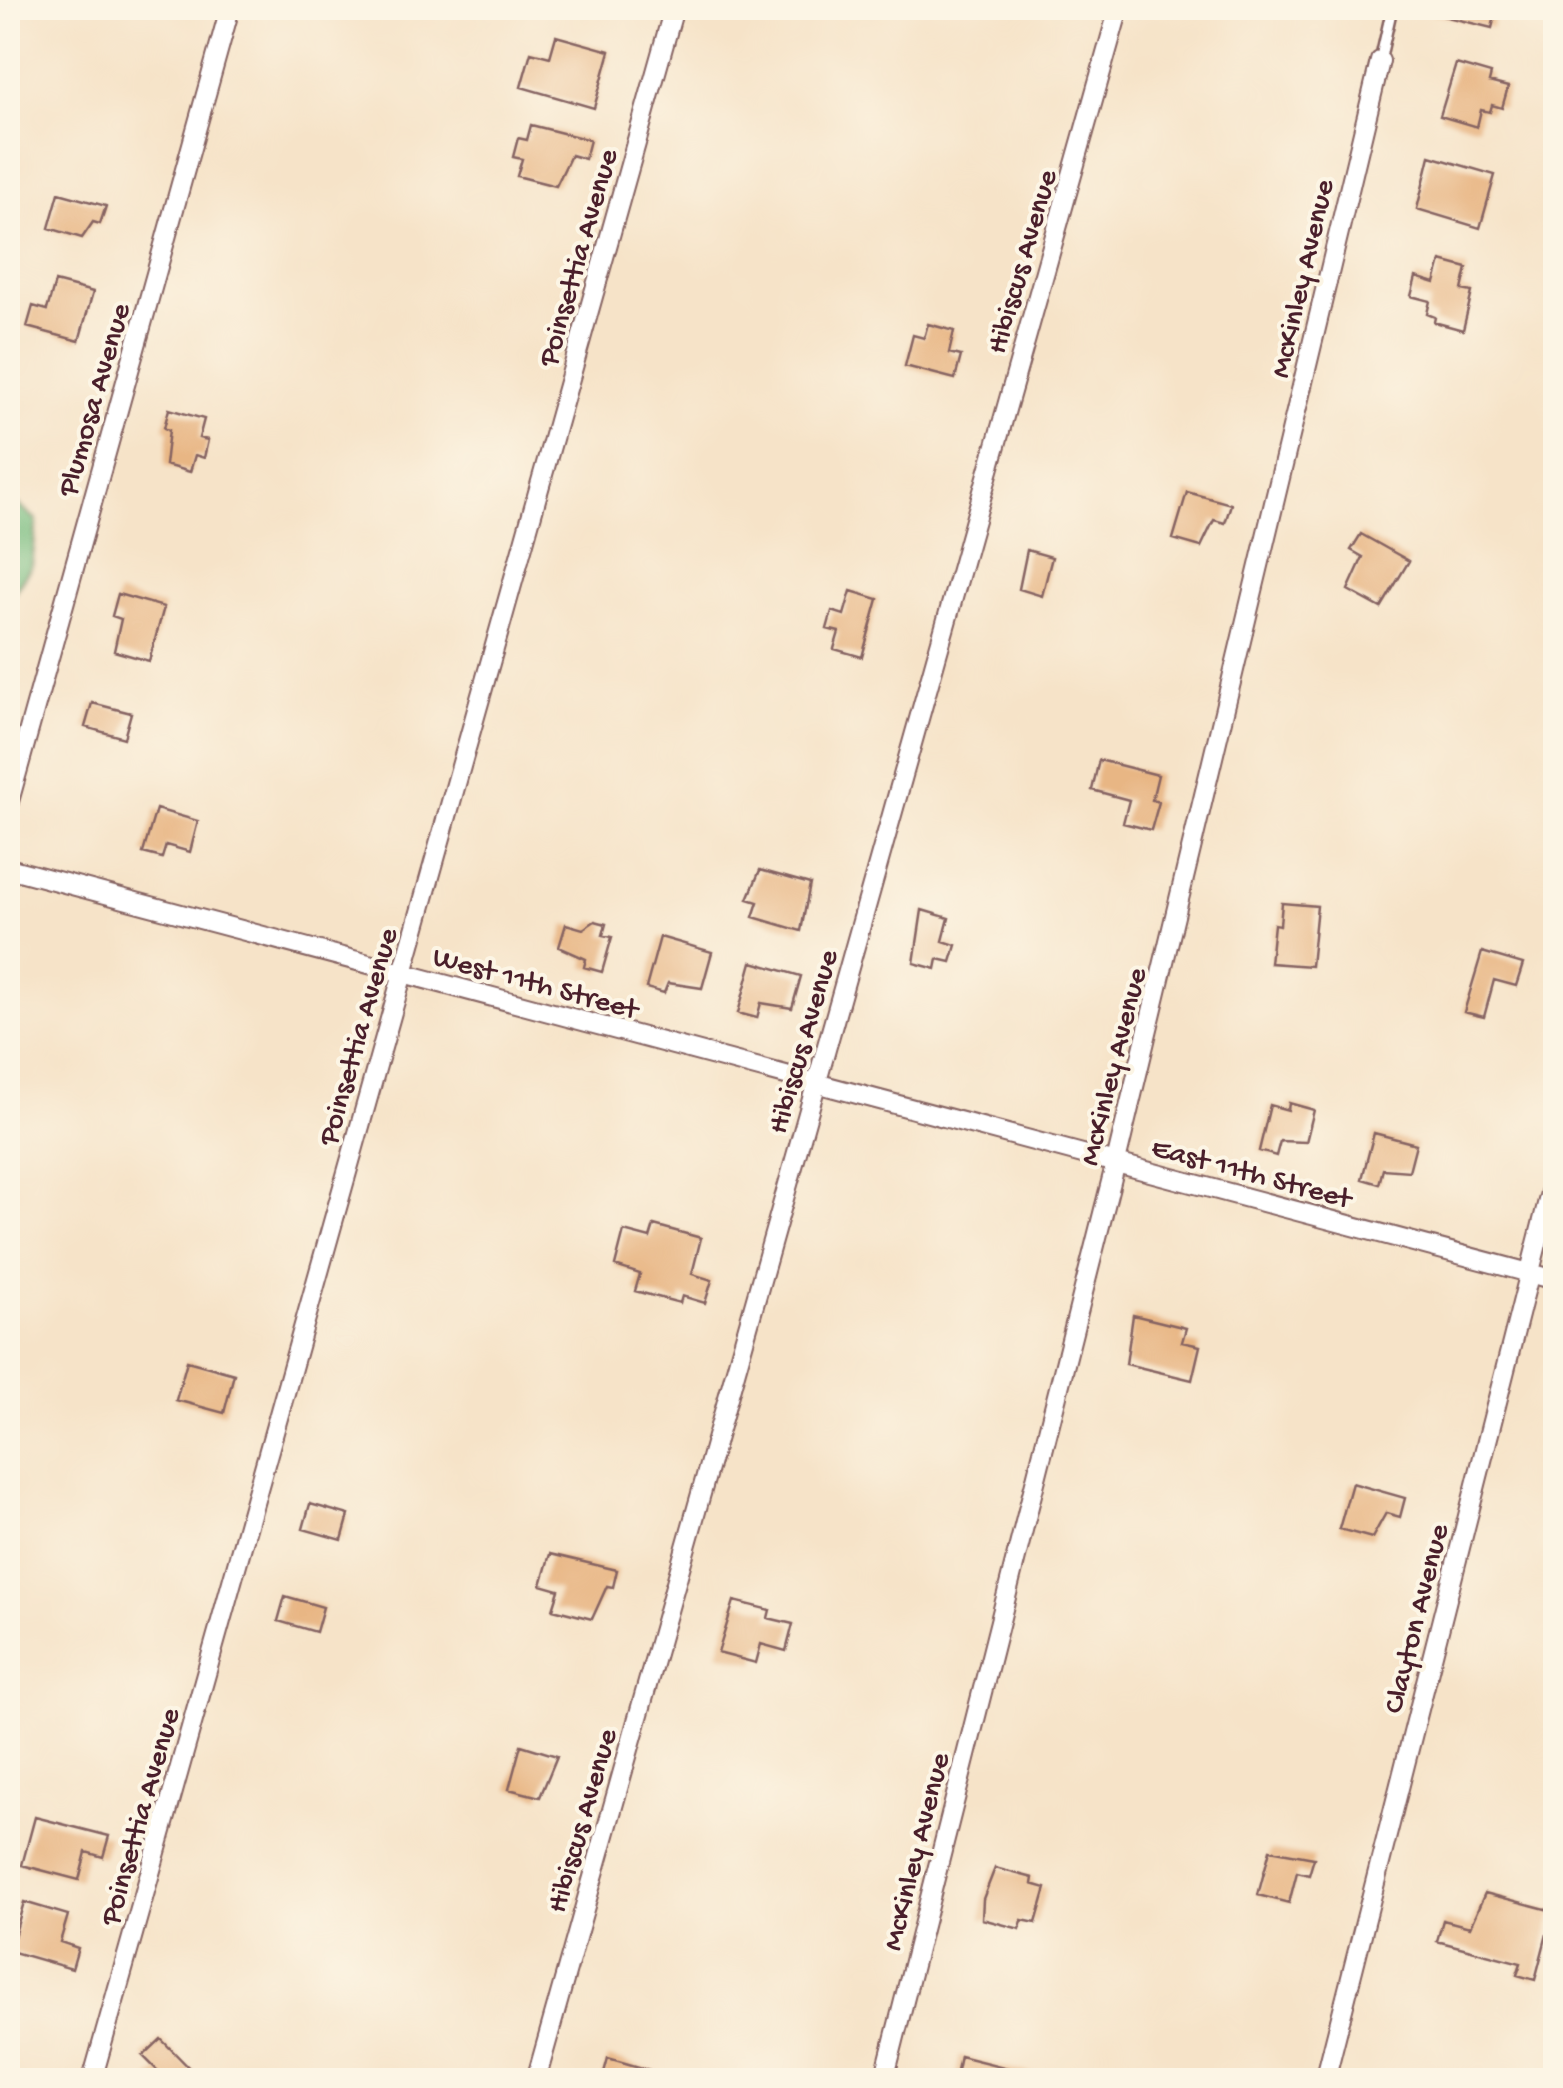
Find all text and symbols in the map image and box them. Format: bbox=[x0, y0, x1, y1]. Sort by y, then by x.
street label: Poinsettia Avenue bbox=[532, 145, 628, 372]
street label: Hibiscus Avenue bbox=[981, 166, 1067, 358]
street label: McKinley Avenue bbox=[1265, 176, 1344, 382]
street label: Plumosa Avenue bbox=[52, 299, 141, 502]
street label: Poinsettia Avenue bbox=[312, 924, 408, 1151]
street label: West 11th Street bbox=[428, 941, 644, 1030]
street label: Hibiscus Avenue bbox=[762, 946, 848, 1138]
street label: McKinley Avenue bbox=[1074, 964, 1157, 1170]
street label: East 11th Street bbox=[1147, 1132, 1357, 1220]
street label: Clayton Avenue bbox=[1378, 1520, 1459, 1717]
street label: Poinsettia Avenue bbox=[94, 1704, 190, 1931]
street label: Hibiscus Avenue bbox=[541, 1725, 627, 1917]
street label: McKinley Avenue bbox=[877, 1749, 960, 1955]

